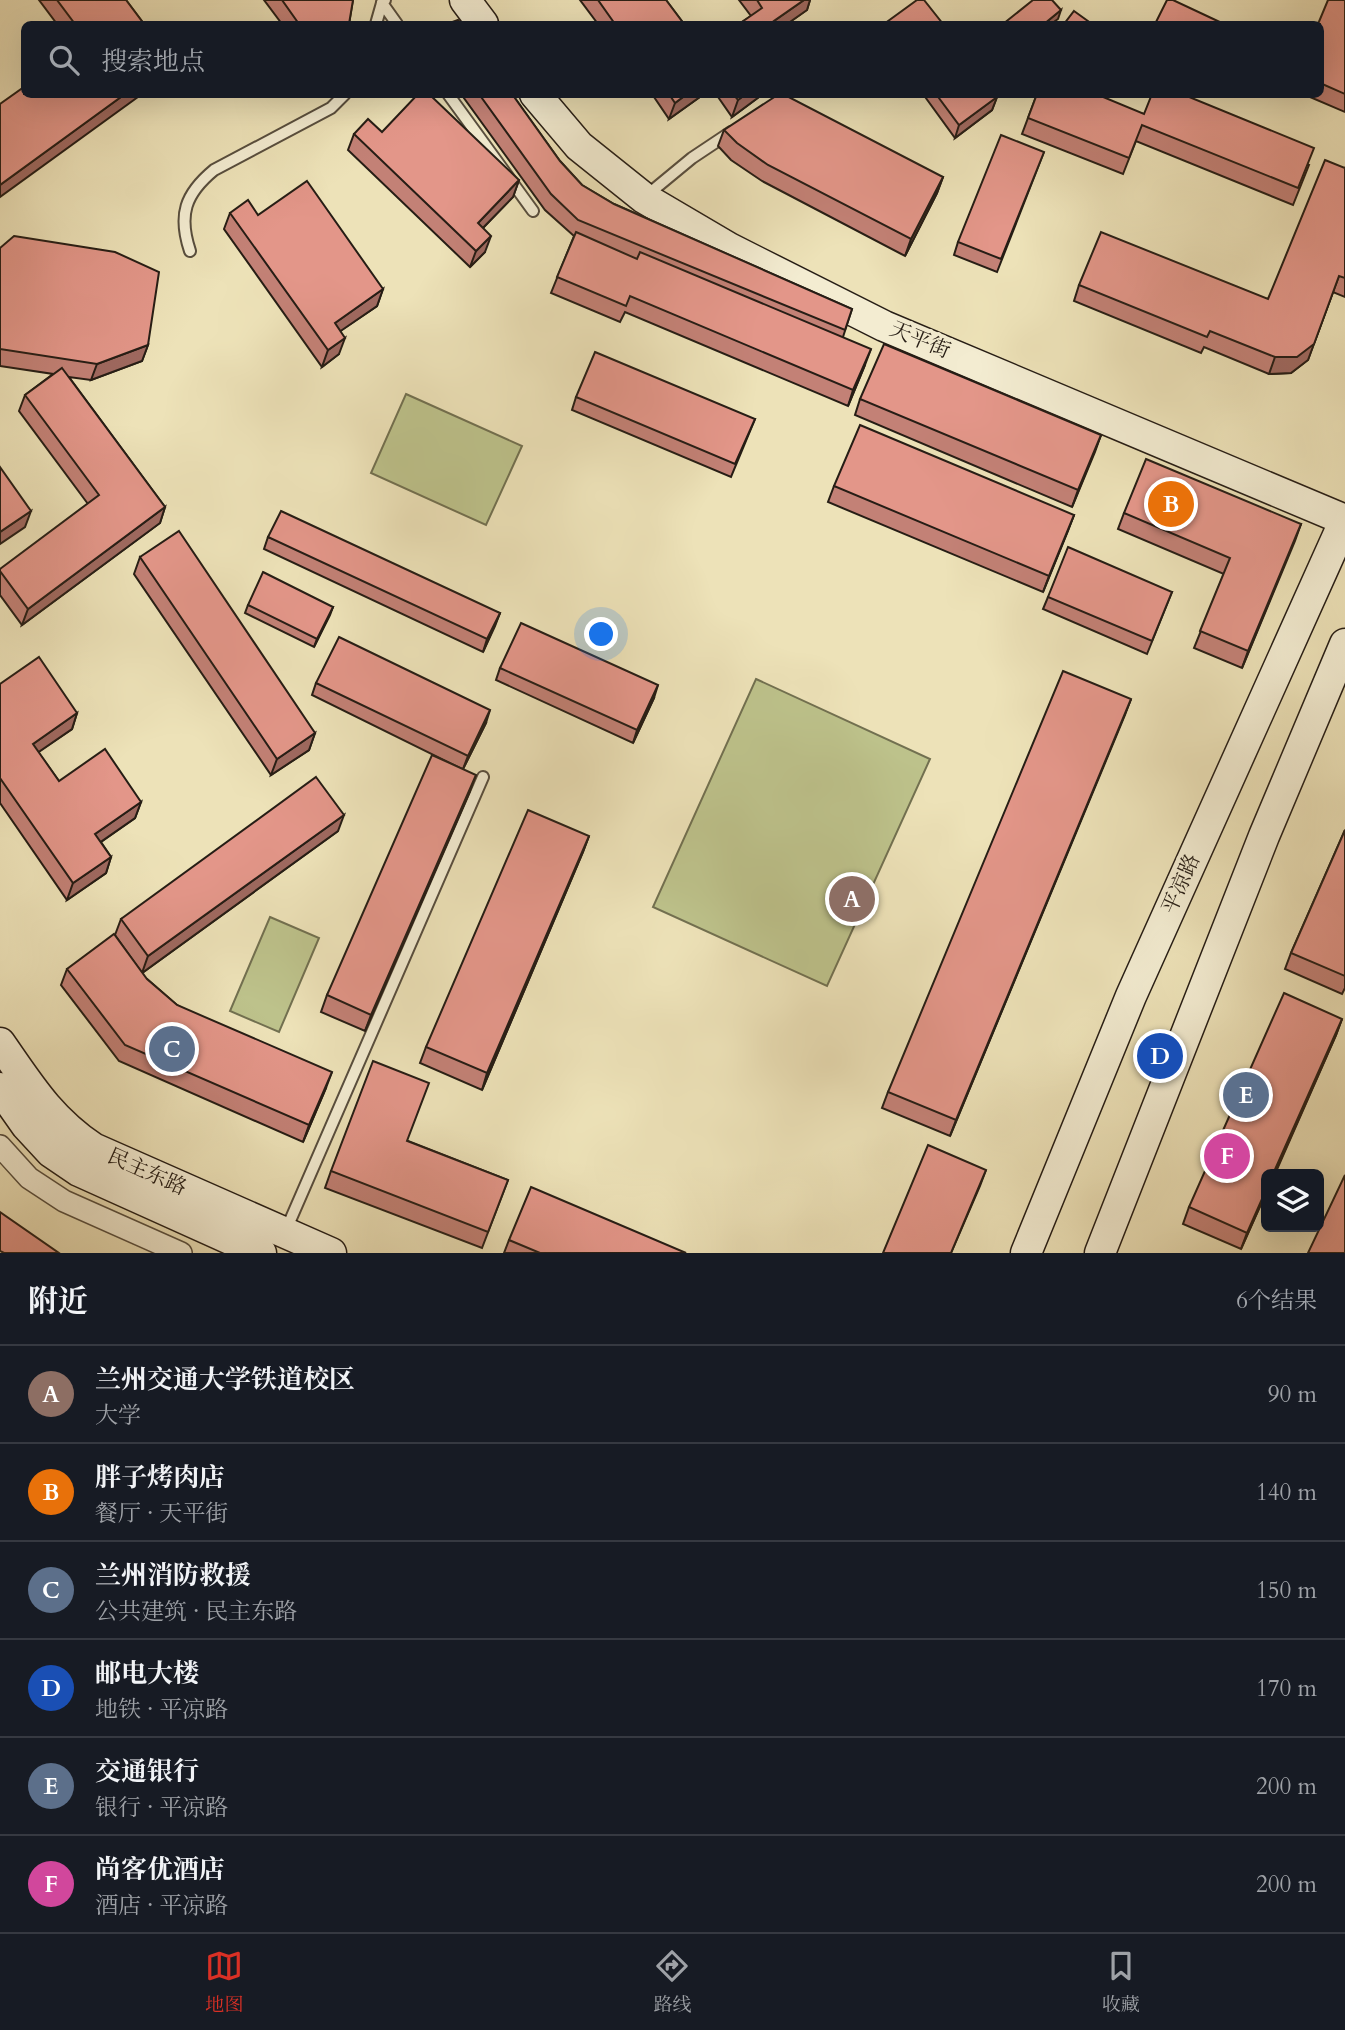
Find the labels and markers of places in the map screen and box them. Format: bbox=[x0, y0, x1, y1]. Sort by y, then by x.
pin: B bbox=[1148, 478, 1194, 530]
pin: A bbox=[829, 873, 875, 925]
pin: C bbox=[149, 1023, 195, 1075]
pin: D bbox=[1137, 1030, 1183, 1082]
pin: E bbox=[1223, 1069, 1269, 1121]
pin: F bbox=[1204, 1130, 1250, 1182]

